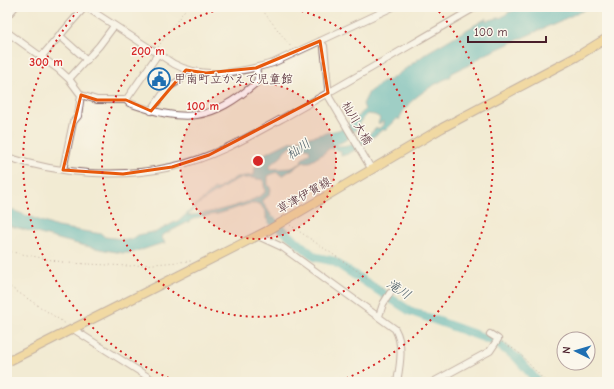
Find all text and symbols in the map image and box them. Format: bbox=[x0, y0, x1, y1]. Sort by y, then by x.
scale bar bbox=[468, 18, 546, 44]
text: 100 m bbox=[474, 25, 507, 39]
text: 200 m bbox=[131, 44, 165, 58]
text: 300 m bbox=[29, 55, 63, 69]
public building icon: 甲南町立かえで児童館 bbox=[146, 66, 172, 92]
place label: 甲南町立かえで児童館 bbox=[174, 72, 293, 86]
text: 100 m bbox=[187, 99, 219, 113]
street label: 杣川大橋 bbox=[339, 99, 375, 147]
water label: 杣川 bbox=[283, 135, 313, 163]
centre of rings bbox=[251, 154, 265, 168]
street label: 草津伊賀線 bbox=[275, 174, 333, 216]
water label: 滝川 bbox=[384, 276, 414, 302]
north arrow bbox=[556, 331, 596, 371]
text: N bbox=[560, 346, 573, 354]

